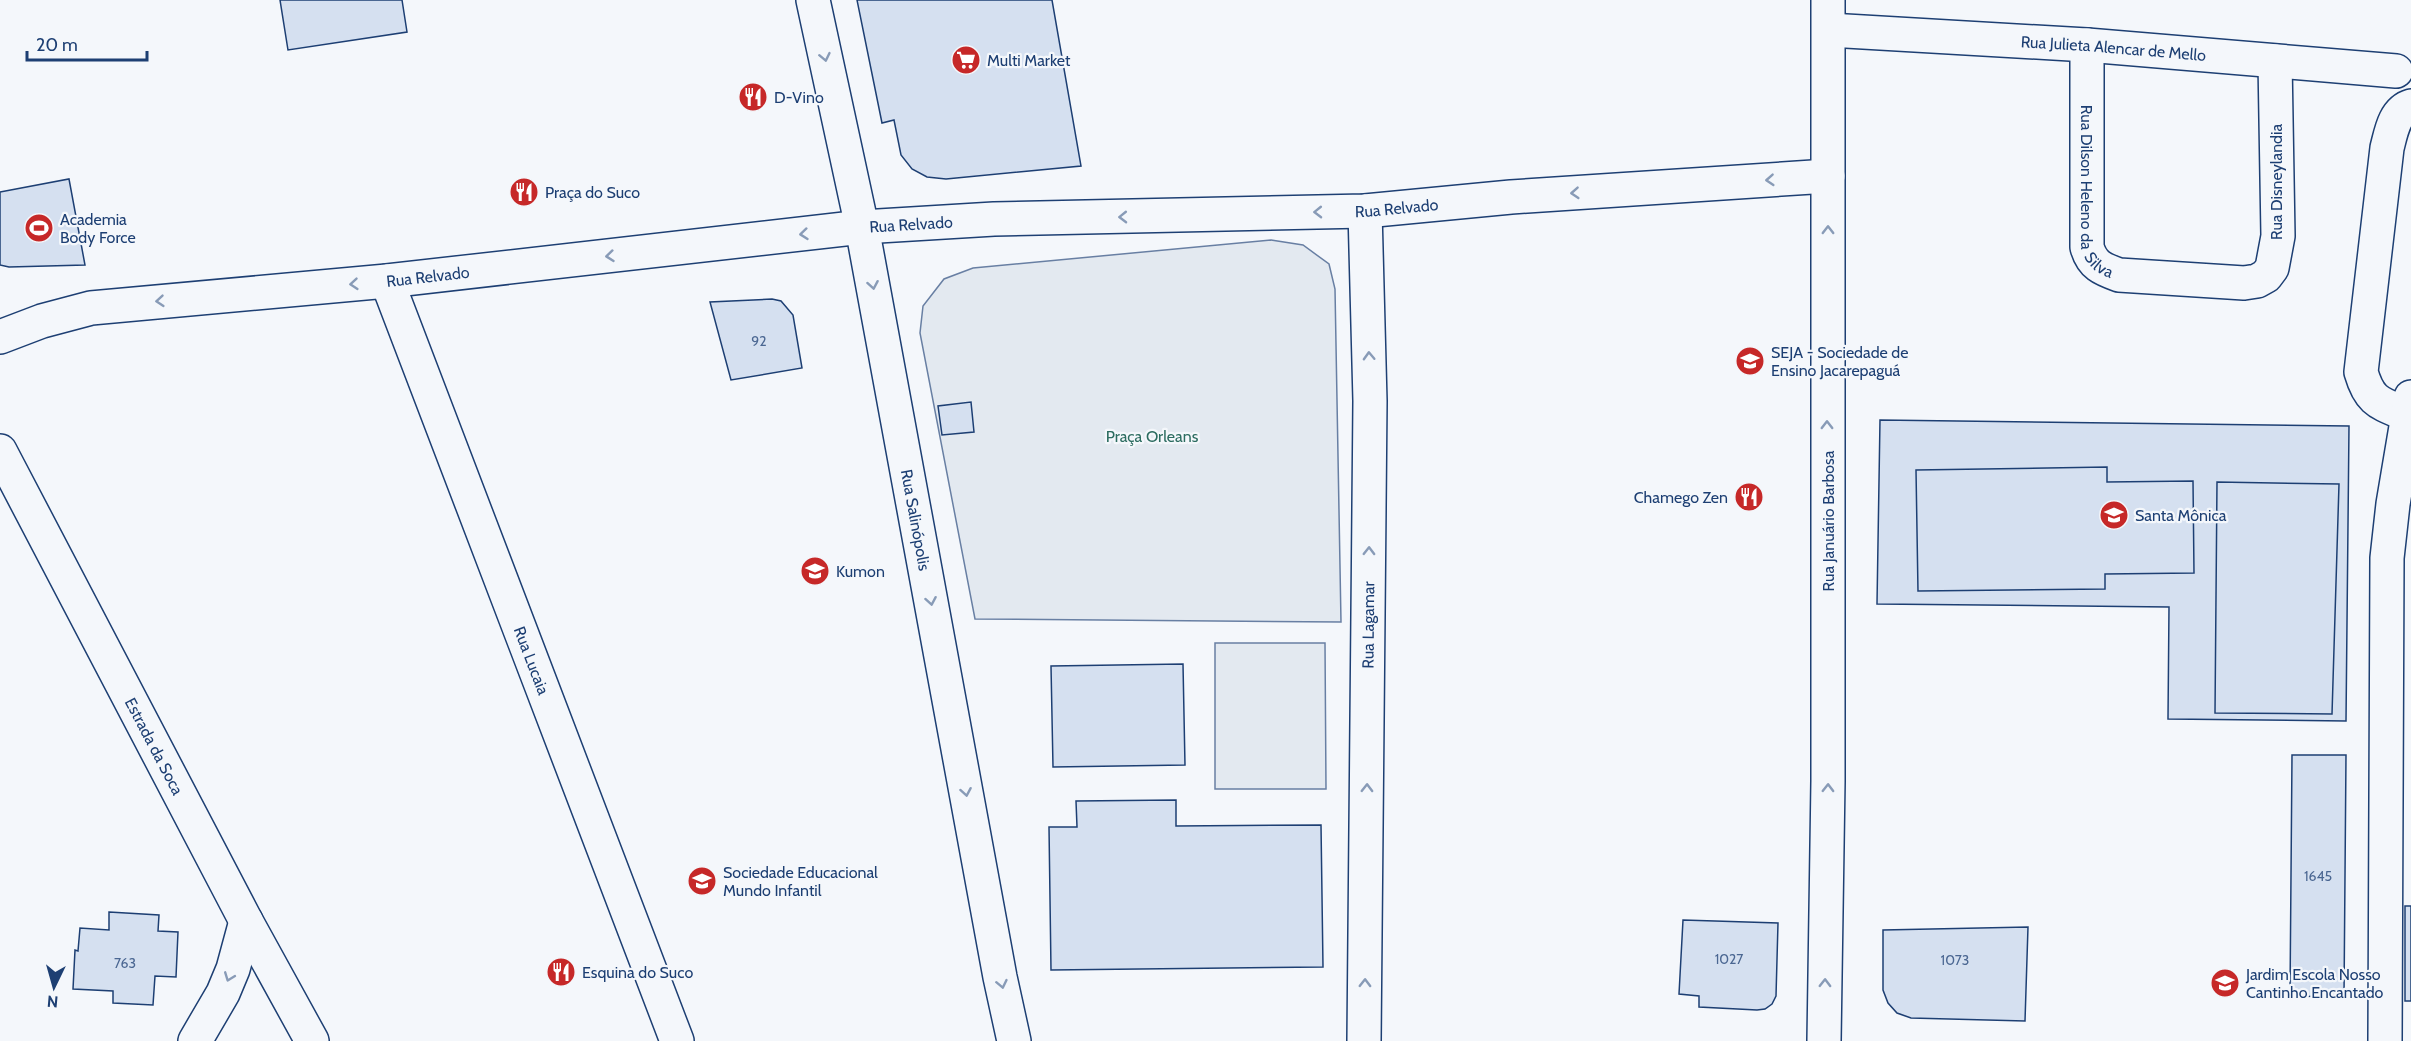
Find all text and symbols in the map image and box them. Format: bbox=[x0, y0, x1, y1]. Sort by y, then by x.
scale bar bbox=[27, 24, 147, 62]
street label: Rua Julieta Alencar de Mello bbox=[2020, 32, 2207, 65]
text: 20 m bbox=[36, 34, 78, 56]
supermarket icon: Multi Market bbox=[950, 44, 982, 76]
place label: Multi Market bbox=[987, 51, 1071, 70]
one-way arrow bbox=[818, 52, 831, 62]
restaurant icon: D-Vino bbox=[737, 81, 769, 113]
place label: D-Vino bbox=[774, 88, 824, 107]
street label: Rua Dilson Heleno da Silva bbox=[2077, 105, 2116, 282]
street label: Rua Disneylandia bbox=[2267, 124, 2286, 240]
one-way arrow bbox=[1765, 173, 1774, 186]
restaurant icon: Praça do Suco bbox=[508, 176, 540, 208]
place label: Praça do Suco bbox=[545, 183, 640, 202]
one-way arrow bbox=[1571, 186, 1580, 199]
street label: Rua Relvado bbox=[1355, 195, 1439, 221]
one-way arrow bbox=[1314, 206, 1323, 218]
place label: Academia Body Force bbox=[60, 210, 136, 247]
one-way arrow bbox=[1119, 210, 1128, 223]
sports icon: Academia Body Force bbox=[23, 212, 55, 244]
street label: Rua Relvado bbox=[869, 213, 953, 237]
one-way arrow bbox=[1822, 225, 1834, 234]
one-way arrow bbox=[799, 227, 809, 240]
one-way arrow bbox=[606, 249, 615, 261]
street label: Rua Relvado bbox=[385, 263, 471, 291]
one-way arrow bbox=[349, 277, 358, 290]
one-way arrow bbox=[866, 280, 879, 290]
one-way arrow bbox=[155, 294, 164, 307]
house number: 92 bbox=[751, 332, 767, 350]
place label: SEJA - Sociedade de Ensino Jacarepaguá bbox=[1771, 343, 1908, 380]
school or university icon: SEJA - Sociedade de Ensino Jacarepaguá bbox=[1734, 345, 1766, 377]
one-way arrow bbox=[1363, 351, 1375, 360]
one-way arrow bbox=[1821, 420, 1833, 429]
park label: Praça Orleans bbox=[1106, 427, 1199, 446]
street label: Rua Januário Barbosa bbox=[1819, 450, 1838, 591]
street label: Rua Salinópolis bbox=[897, 468, 934, 573]
restaurant icon: Chamego Zen bbox=[1733, 481, 1765, 513]
place label: Chamego Zen bbox=[1634, 488, 1728, 507]
school or university icon: Santa Mônica bbox=[2098, 499, 2130, 531]
place label: Santa Mônica bbox=[2135, 506, 2227, 525]
one-way arrow bbox=[1363, 546, 1375, 555]
school or university icon: Kumon bbox=[799, 555, 831, 587]
place label: Kumon bbox=[836, 562, 885, 581]
street label: Rua Lagamar bbox=[1358, 580, 1378, 669]
one-way arrow bbox=[924, 595, 937, 605]
street label: Rua Lucaia bbox=[510, 624, 553, 698]
street label: Estrada da Soca bbox=[121, 694, 187, 798]
one-way arrow bbox=[1361, 783, 1373, 792]
one-way arrow bbox=[1822, 783, 1834, 792]
one-way arrow bbox=[959, 787, 972, 797]
place label: Sociedade Educacional Mundo Infantil bbox=[723, 863, 878, 900]
school or university icon: Sociedade Educacional Mundo Infantil bbox=[686, 865, 718, 897]
house number: 1645 bbox=[2304, 867, 2332, 885]
house number: 1027 bbox=[1715, 950, 1743, 968]
house number: 1073 bbox=[1941, 951, 1969, 969]
house number: 763 bbox=[114, 954, 136, 972]
restaurant icon: Esquina do Suco bbox=[545, 956, 577, 988]
north arrow bbox=[24, 957, 84, 1017]
place label: Esquina do Suco bbox=[582, 963, 693, 982]
place label: Jardim Escola Nosso Cantinho Encantado bbox=[2245, 965, 2384, 1002]
school or university icon: Jardim Escola Nosso Cantinho Encantado bbox=[2209, 967, 2241, 999]
one-way arrow bbox=[224, 971, 237, 981]
one-way arrow bbox=[1359, 978, 1371, 987]
one-way arrow bbox=[1819, 978, 1831, 987]
one-way arrow bbox=[995, 979, 1008, 989]
text: N bbox=[46, 991, 59, 1011]

